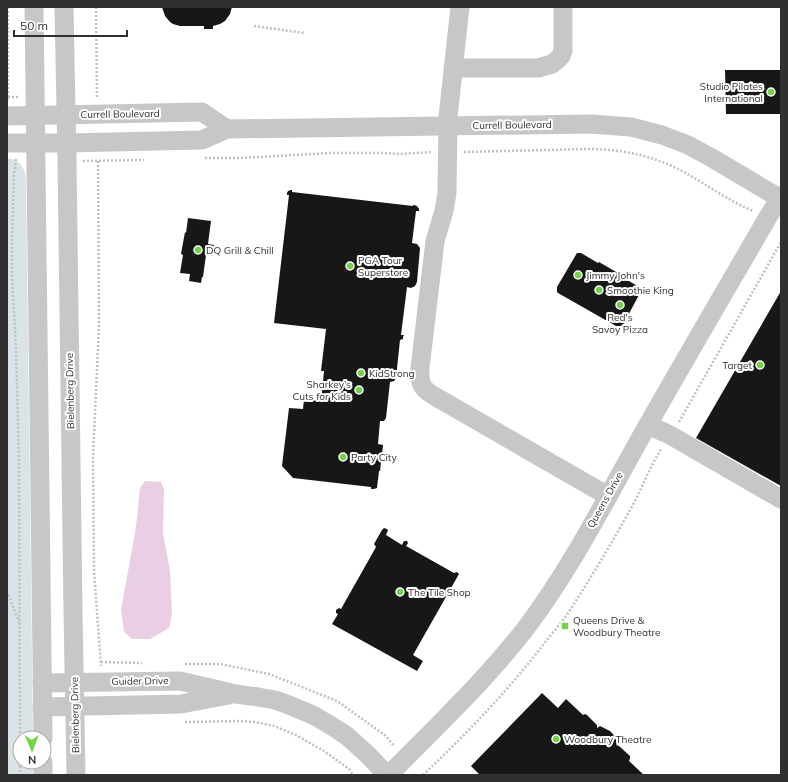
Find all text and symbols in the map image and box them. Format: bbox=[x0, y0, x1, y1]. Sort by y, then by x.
scale bar bbox=[14, 12, 127, 38]
text: 50 m bbox=[20, 18, 48, 33]
place label: Studio Pilates International bbox=[700, 80, 763, 105]
marker: Studio Pilates International bbox=[766, 87, 776, 97]
street label: Currell Boulevard bbox=[80, 107, 160, 121]
street label: Currell Boulevard bbox=[472, 118, 552, 132]
place label: DQ Grill & Chill bbox=[206, 244, 274, 257]
marker: DQ Grill & Chill bbox=[193, 245, 203, 255]
place label: PGA Tour Superstore bbox=[358, 254, 408, 279]
marker: PGA Tour Superstore bbox=[345, 261, 355, 271]
place label: Jimmy John's bbox=[586, 269, 645, 282]
marker: Jimmy John's bbox=[573, 270, 583, 280]
place label: Smoothie King bbox=[607, 284, 674, 297]
marker: Smoothie King bbox=[594, 285, 604, 295]
marker: Red's Savoy Pizza bbox=[615, 300, 625, 310]
place label: Red's Savoy Pizza bbox=[592, 311, 648, 336]
street label: Bielenberg Drive bbox=[63, 353, 77, 429]
place label: Target bbox=[722, 359, 752, 372]
marker: Target bbox=[755, 360, 765, 370]
place label: KidStrong bbox=[369, 367, 415, 380]
marker: KidStrong bbox=[356, 368, 366, 378]
place label: Sharkey’s Cuts for Kids bbox=[293, 378, 351, 403]
marker: Sharkey’s Cuts for Kids bbox=[354, 385, 364, 395]
place label: Party City bbox=[351, 451, 397, 464]
marker: Party City bbox=[338, 452, 348, 462]
street label: Queens Drive bbox=[584, 470, 626, 530]
place label: The Tile Shop bbox=[408, 586, 471, 599]
marker: The Tile Shop bbox=[395, 587, 405, 597]
place label: Queens Drive & Woodbury Theatre bbox=[573, 614, 660, 639]
marker: Queens Drive & Woodbury Theatre bbox=[560, 621, 570, 631]
street label: Guider Drive bbox=[111, 674, 169, 688]
street label: Bielenberg Drive bbox=[68, 677, 82, 753]
north arrow bbox=[12, 730, 52, 770]
place label: Woodbury Theatre bbox=[564, 733, 651, 746]
marker: Woodbury Theatre bbox=[551, 734, 561, 744]
text: N bbox=[28, 753, 36, 767]

